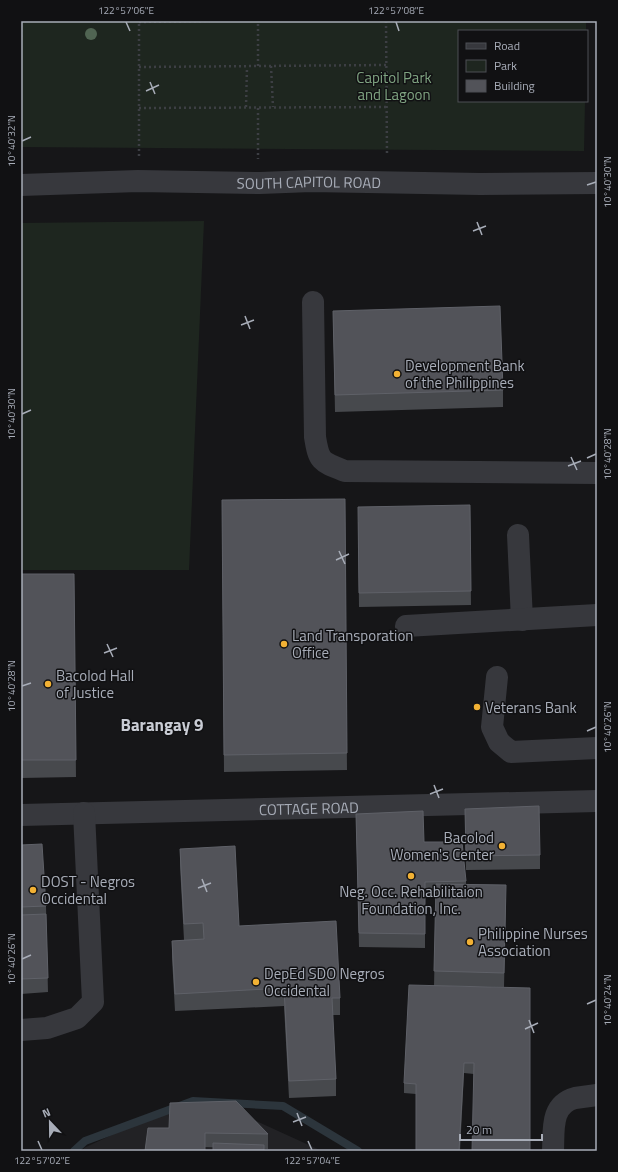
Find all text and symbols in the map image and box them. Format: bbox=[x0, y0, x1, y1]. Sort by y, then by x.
text: 122°57'06"E bbox=[98, 3, 155, 18]
text: 122°57'08"E bbox=[368, 3, 425, 18]
legend bbox=[458, 30, 588, 102]
text: Road bbox=[494, 36, 520, 55]
text: Park bbox=[494, 56, 517, 75]
park label: Capitol Park and Lagoon bbox=[356, 66, 432, 106]
text: Building bbox=[494, 76, 535, 95]
text: 10°40'32"N bbox=[4, 115, 19, 167]
text: 10°40'30"N bbox=[600, 156, 615, 208]
street label: SOUTH CAPITOL ROAD bbox=[237, 169, 381, 195]
place label: Development Bank of the Philippines bbox=[405, 354, 525, 394]
marker: Development Bank of the Philippines bbox=[392, 369, 402, 379]
text: 10°40'30"N bbox=[4, 388, 19, 440]
text: 10°40'28"N bbox=[600, 428, 615, 480]
place label: Land Transporation Office bbox=[292, 624, 413, 664]
marker: Land Transporation Office bbox=[279, 639, 289, 649]
text: 10°40'28"N bbox=[4, 660, 19, 712]
place label: Bacolod Hall of Justice bbox=[56, 664, 134, 704]
marker: Bacolod Hall of Justice bbox=[43, 679, 53, 689]
place label: Veterans Bank bbox=[485, 696, 577, 719]
text: 10°40'26"N bbox=[600, 701, 615, 753]
marker: Veterans Bank bbox=[472, 702, 482, 712]
district label: Barangay 9 bbox=[121, 712, 203, 738]
street label: COTTAGE ROAD bbox=[259, 795, 359, 821]
place label: Bacolod Women's Center bbox=[390, 826, 494, 866]
marker: Bacolod Women's Center bbox=[497, 841, 507, 851]
place label: DOST - Negros Occidental bbox=[41, 870, 135, 910]
marker: Neg. Occ. Rehabilitaion Foundation, Inc. bbox=[406, 871, 416, 881]
place label: Neg. Occ. Rehabilitaion Foundation, Inc. bbox=[339, 880, 483, 920]
marker: DOST - Negros Occidental bbox=[28, 885, 38, 895]
place label: Philippine Nurses Association bbox=[478, 922, 588, 962]
text: 10°40'26"N bbox=[4, 933, 19, 985]
marker: Philippine Nurses Association bbox=[465, 937, 475, 947]
place label: DepEd SDO Negros Occidental bbox=[264, 962, 385, 1002]
text: 10°40'24"N bbox=[600, 974, 615, 1026]
marker: DepEd SDO Negros Occidental bbox=[251, 977, 261, 987]
north arrow bbox=[30, 1102, 70, 1142]
text: N bbox=[40, 1104, 53, 1122]
scale bar bbox=[460, 1116, 542, 1142]
text: 20 m bbox=[466, 1120, 492, 1139]
text: 122°57'02"E bbox=[14, 1153, 71, 1168]
text: 122°57'04"E bbox=[284, 1153, 341, 1168]

